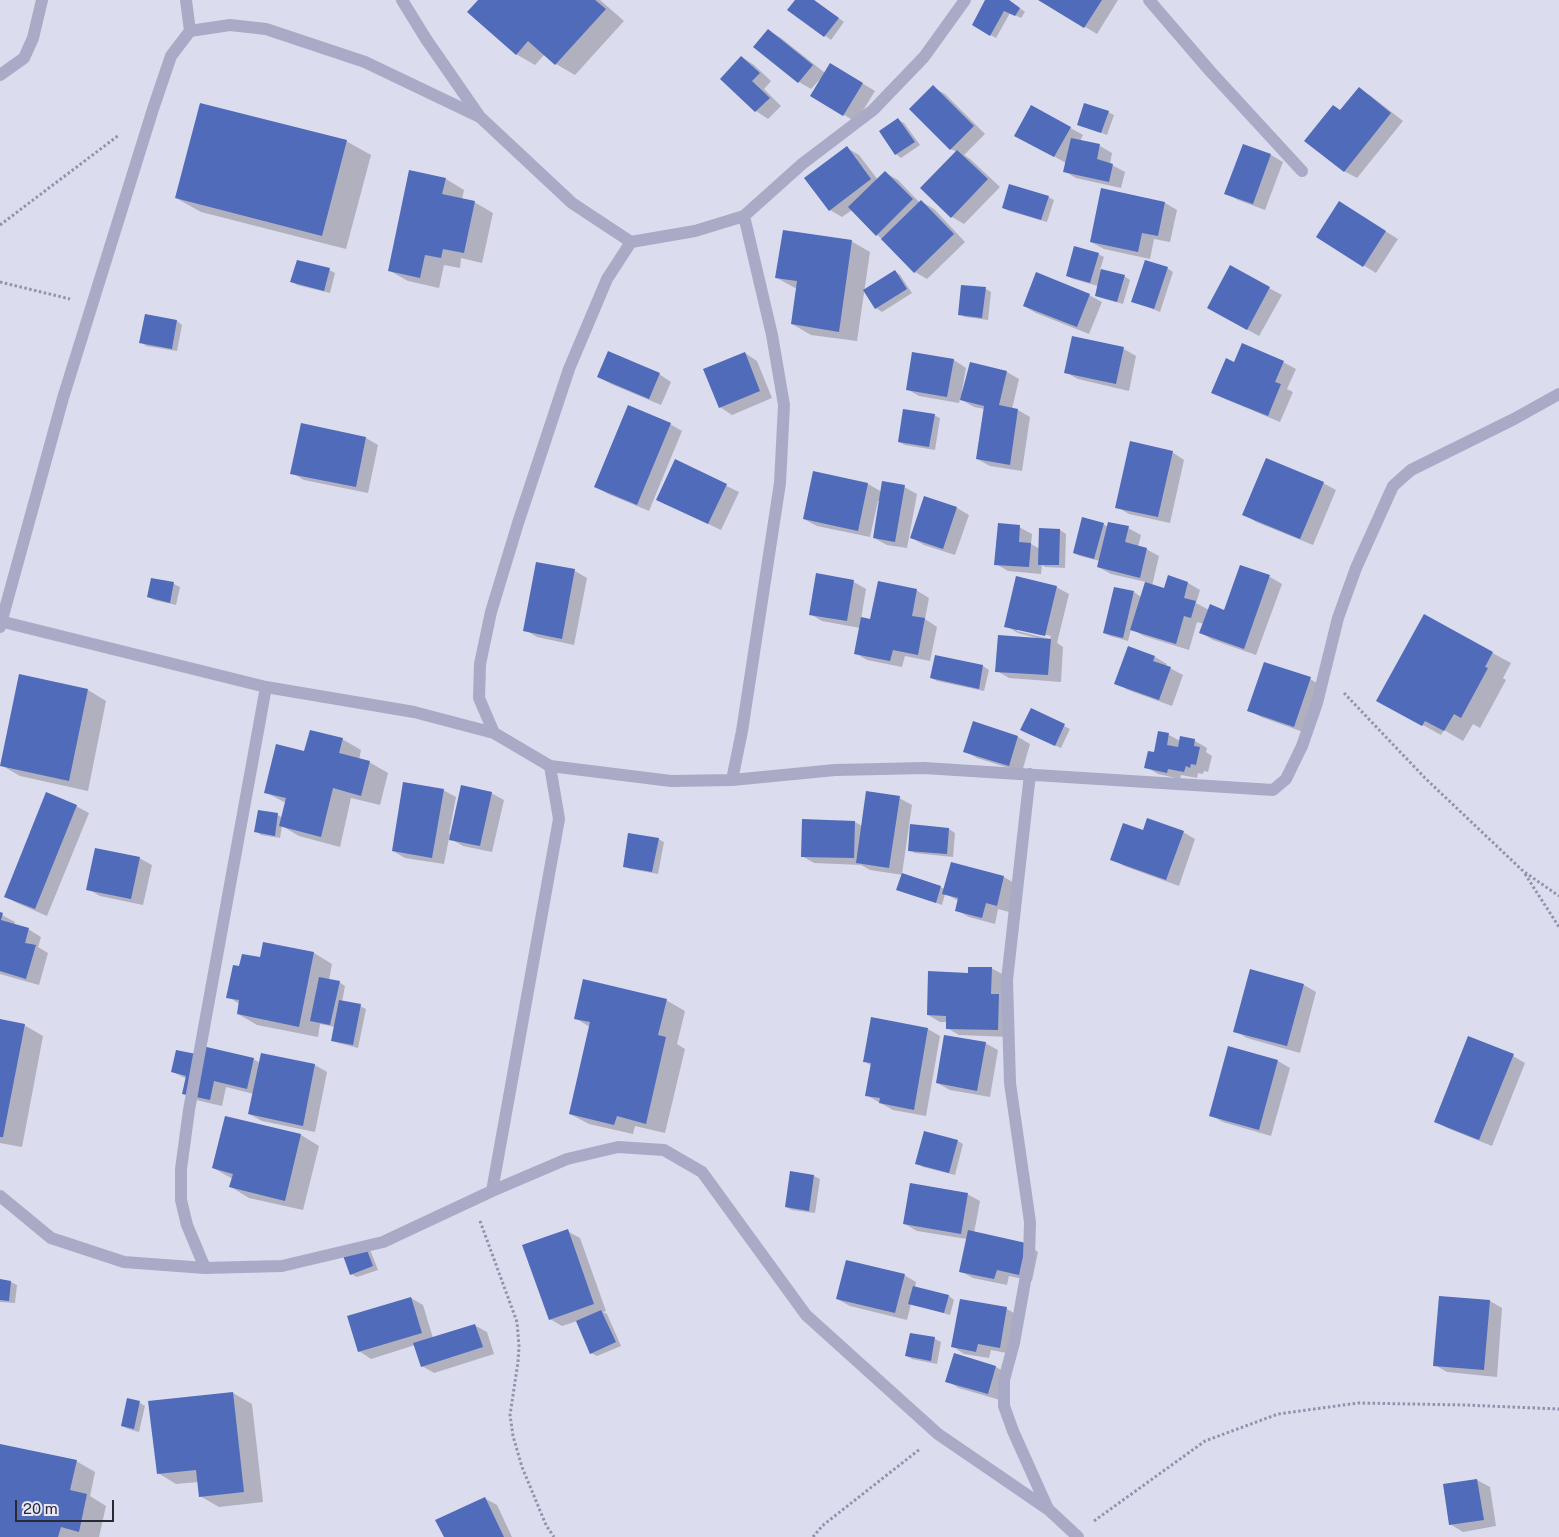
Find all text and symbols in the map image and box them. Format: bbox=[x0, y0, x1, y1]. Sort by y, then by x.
scale bar bbox=[18, 1490, 116, 1522]
text: 20 m bbox=[23, 1500, 58, 1517]

